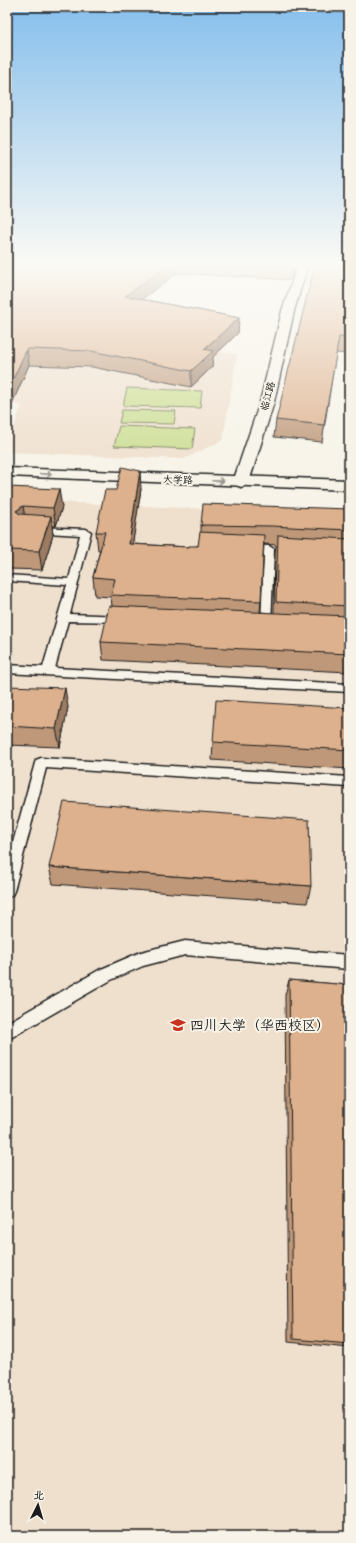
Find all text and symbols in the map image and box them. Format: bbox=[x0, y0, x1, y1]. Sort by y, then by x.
street label: 临江路 bbox=[258, 380, 278, 412]
one-way arrow bbox=[39, 470, 52, 477]
street label: 大学路 bbox=[163, 473, 193, 487]
one-way arrow bbox=[211, 477, 224, 484]
school or university icon: 四川大学（华西校区） bbox=[169, 1016, 187, 1034]
place label: 四川大学（华西校区） bbox=[190, 1017, 330, 1034]
north arrow bbox=[18, 1485, 58, 1525]
text: 北 bbox=[33, 1489, 45, 1502]

